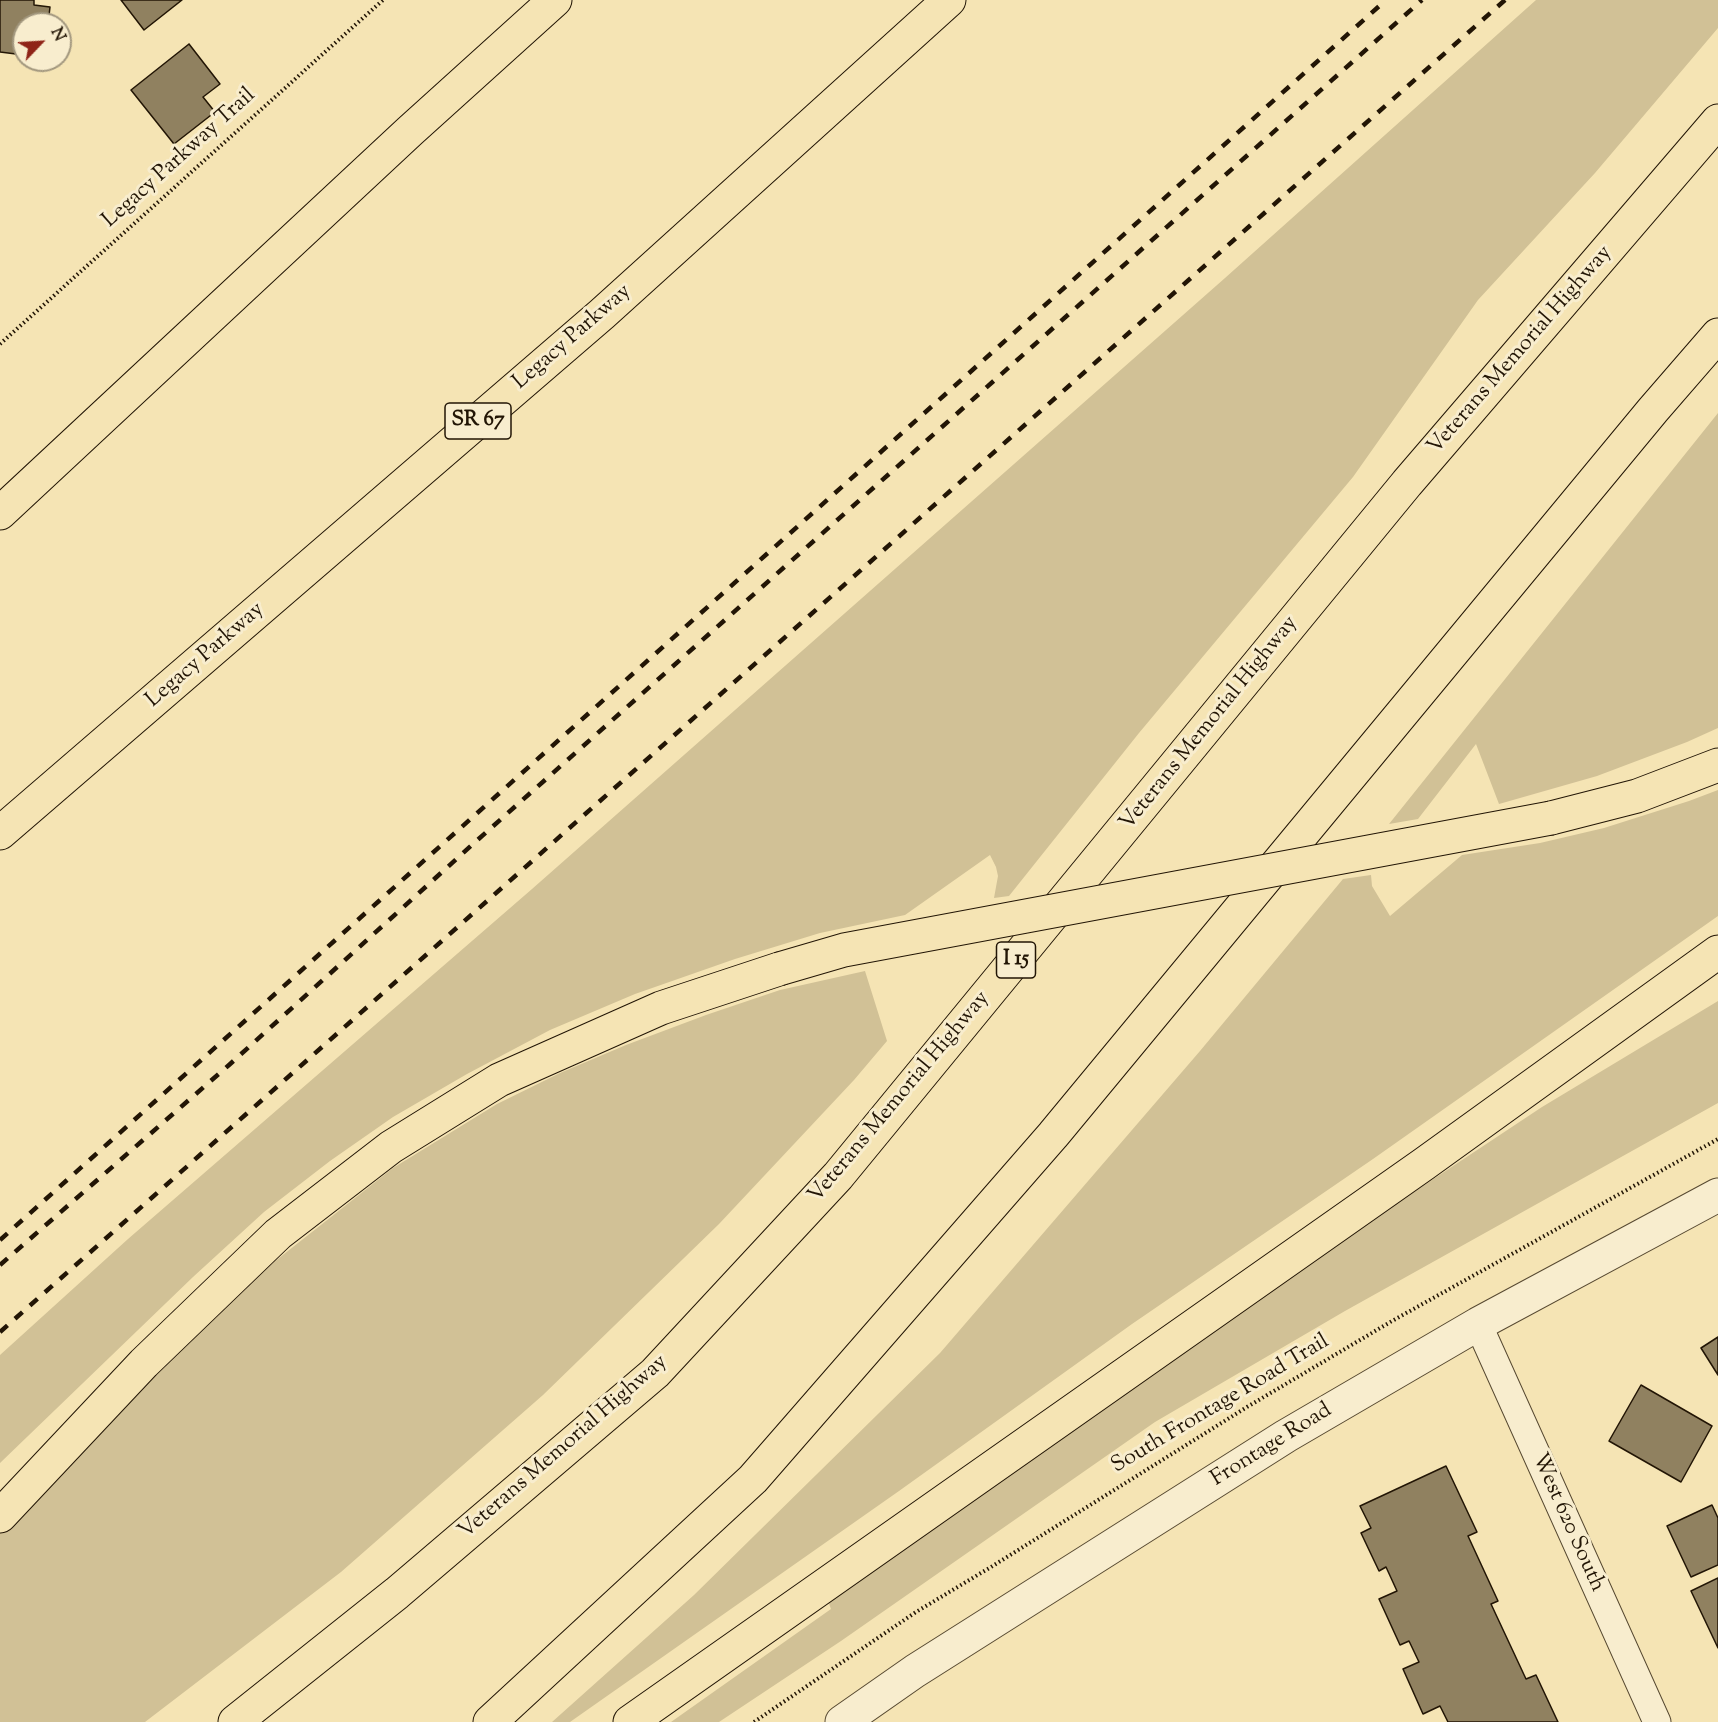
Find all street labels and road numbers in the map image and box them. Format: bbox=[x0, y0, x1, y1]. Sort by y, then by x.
street label: Legacy Parkway Trail bbox=[98, 83, 262, 235]
street label: Veterans Memorial Highway bbox=[1423, 241, 1619, 461]
street label: Legacy Parkway bbox=[509, 280, 637, 396]
road number: SR 67 bbox=[445, 403, 511, 439]
street label: Legacy Parkway bbox=[142, 598, 270, 714]
street label: Veterans Memorial Highway bbox=[1115, 612, 1305, 836]
road number: I 15 bbox=[996, 942, 1036, 978]
street label: Veterans Memorial Highway bbox=[804, 987, 996, 1209]
street label: South Frontage Road Trail bbox=[1107, 1330, 1335, 1480]
street label: Veterans Memorial Highway bbox=[454, 1350, 674, 1546]
street label: Frontage Road bbox=[1207, 1398, 1337, 1494]
street label: West 620 South bbox=[1525, 1450, 1609, 1596]

